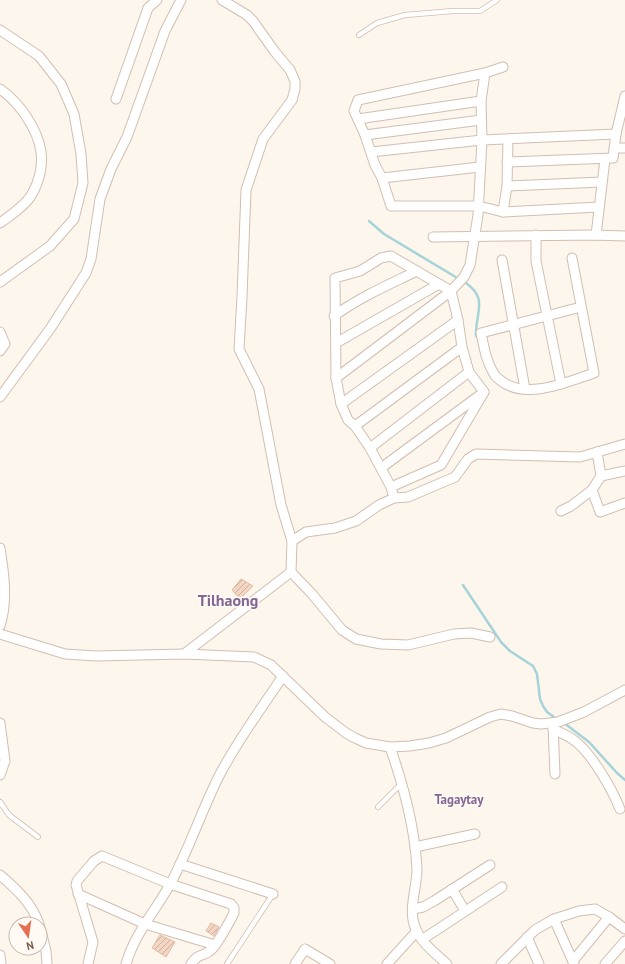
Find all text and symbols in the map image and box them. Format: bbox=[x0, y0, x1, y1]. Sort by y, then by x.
district label: Tilhaong bbox=[198, 590, 258, 610]
district label: Tagaytay bbox=[434, 791, 484, 808]
north arrow bbox=[8, 916, 48, 956]
text: N bbox=[25, 938, 35, 953]

